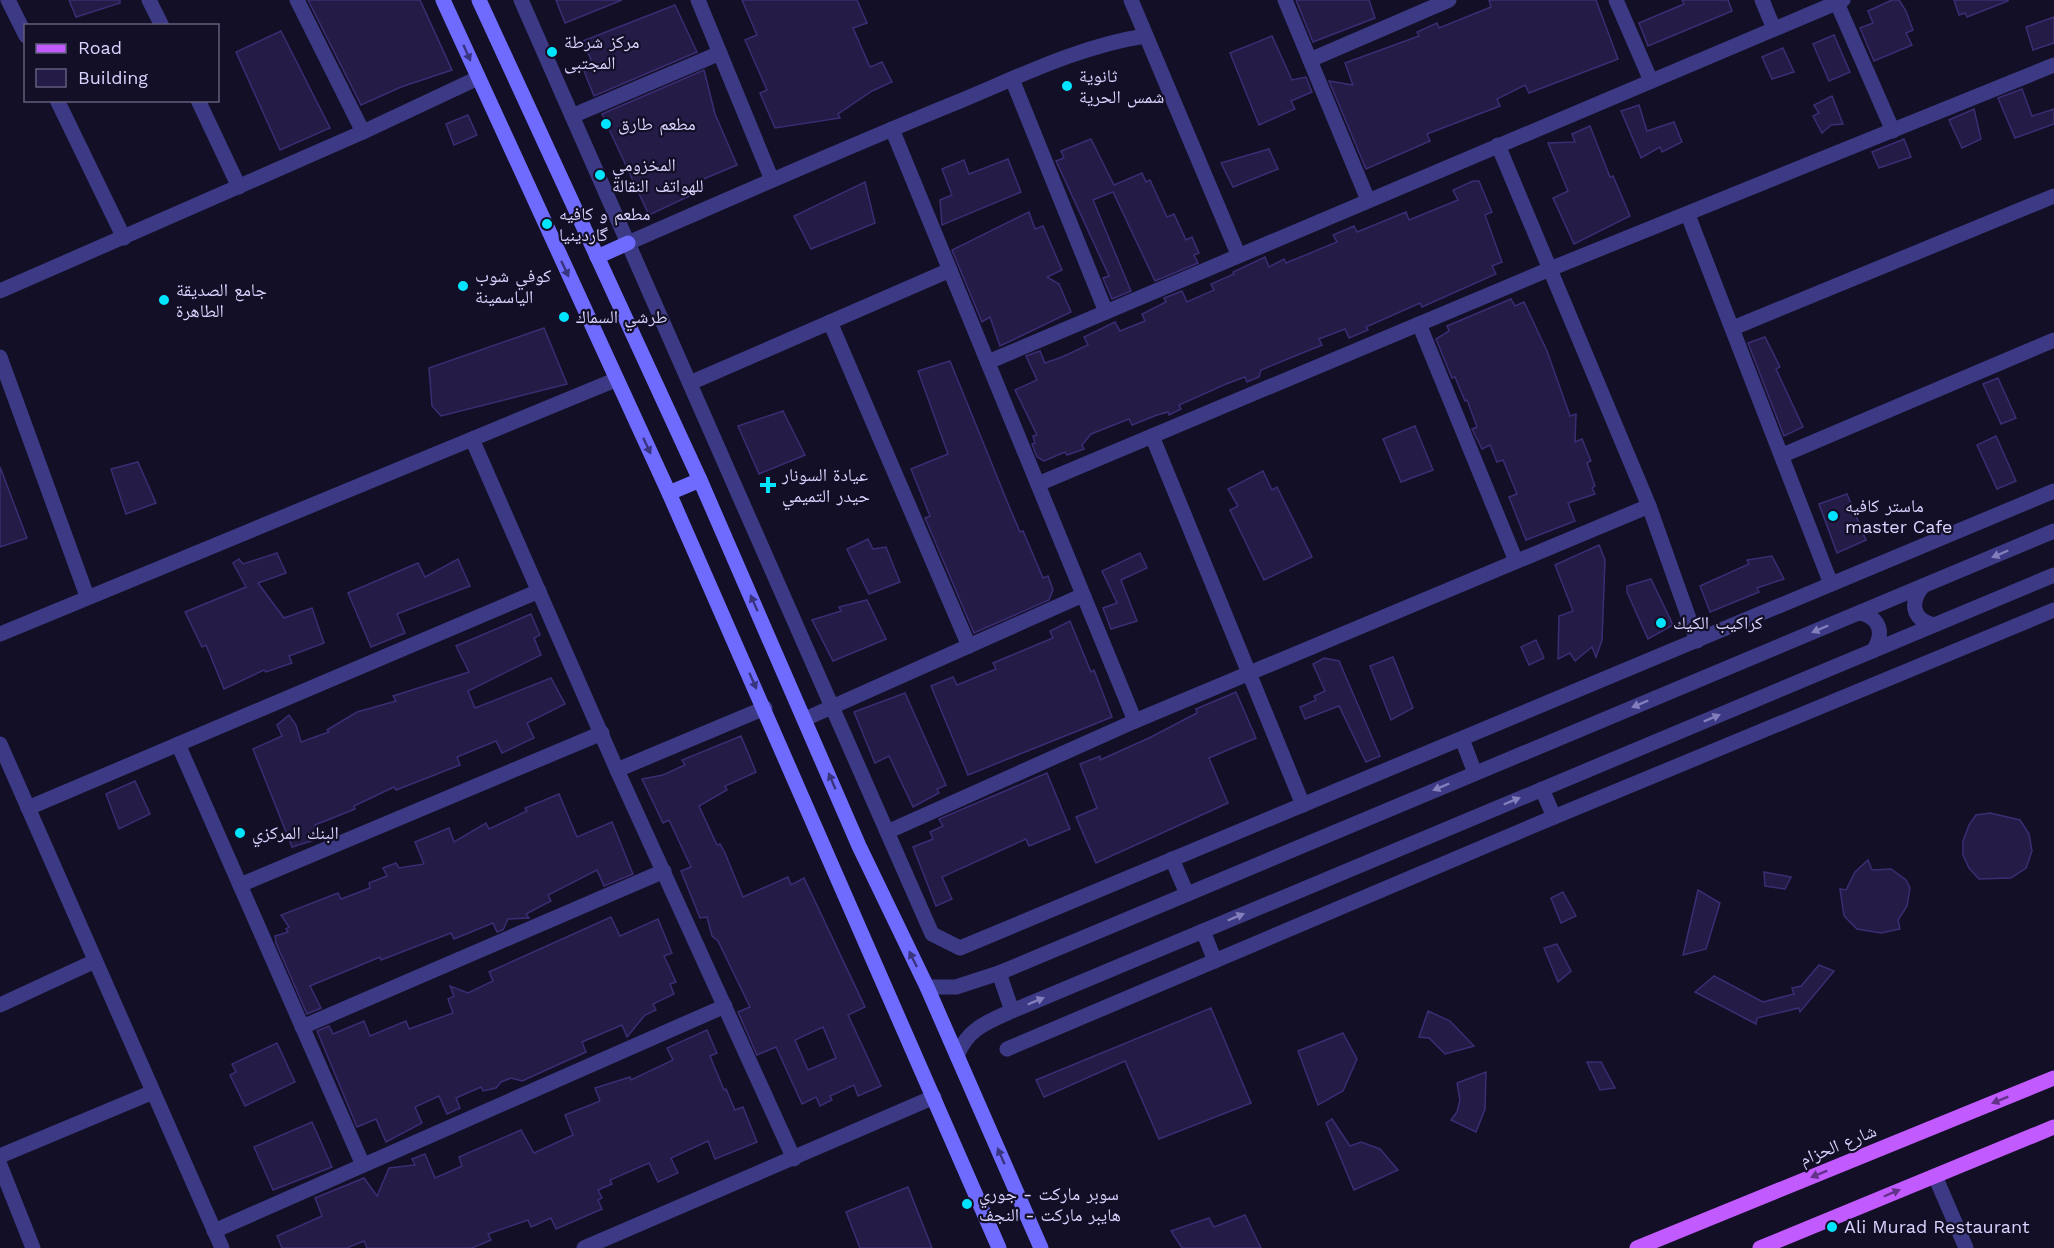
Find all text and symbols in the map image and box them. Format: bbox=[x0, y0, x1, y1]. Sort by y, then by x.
legend bbox=[24, 24, 219, 102]
place label: مركز شرطة المجتبى bbox=[564, 31, 640, 74]
text: Road bbox=[78, 37, 122, 58]
one-way arrow bbox=[462, 45, 471, 62]
marker: مركز شرطة المجتبى bbox=[545, 45, 559, 59]
place label: ثانوية شمس الحرية bbox=[1079, 65, 1164, 108]
text: Building bbox=[78, 67, 148, 88]
marker: ثانوية شمس الحرية bbox=[1060, 79, 1074, 93]
place label: مطعم طارق bbox=[618, 113, 696, 136]
marker: مطعم طارق bbox=[599, 117, 613, 131]
place label: المخزومي للهواتف النقالة bbox=[612, 154, 704, 196]
marker: المخزومي للهواتف النقالة bbox=[593, 168, 607, 182]
place label: مطعم و كافيه گاردينيا bbox=[559, 203, 650, 245]
marker: مطعم و كافيه گاردينيا bbox=[540, 217, 554, 231]
one-way arrow bbox=[560, 261, 569, 278]
place label: كوفي شوب الياسمينة bbox=[475, 265, 552, 307]
place label: جامع الصديقة الطاهرة bbox=[176, 279, 267, 321]
marker: كوفي شوب الياسمينة bbox=[456, 279, 470, 293]
marker: جامع الصديقة الطاهرة bbox=[157, 293, 171, 307]
place label: طرشي السماك bbox=[576, 306, 668, 332]
marker: طرشي السماك bbox=[557, 310, 571, 324]
one-way arrow bbox=[642, 438, 651, 455]
place label: عيادة السونار حيدر التميمي bbox=[781, 464, 870, 511]
marker: عيادة السونار حيدر التميمي bbox=[759, 476, 777, 494]
place label: ماستر كافيه master Cafe bbox=[1845, 495, 1952, 537]
marker: ماستر كافيه master Cafe bbox=[1826, 509, 1840, 523]
one-way arrow bbox=[1991, 549, 2009, 559]
one-way arrow bbox=[749, 593, 759, 611]
place label: كراكيب الكيك bbox=[1673, 612, 1763, 634]
marker: كراكيب الكيك bbox=[1654, 616, 1668, 630]
one-way arrow bbox=[1811, 625, 1829, 634]
one-way arrow bbox=[748, 673, 758, 691]
one-way arrow bbox=[1631, 699, 1649, 709]
one-way arrow bbox=[1703, 713, 1721, 723]
one-way arrow bbox=[827, 772, 837, 790]
one-way arrow bbox=[1432, 783, 1450, 793]
one-way arrow bbox=[1504, 797, 1521, 806]
place label: البنك المركزي bbox=[252, 822, 339, 848]
marker: البنك المركزي bbox=[233, 826, 247, 840]
one-way arrow bbox=[1227, 912, 1245, 922]
one-way arrow bbox=[909, 950, 918, 967]
one-way arrow bbox=[1028, 996, 1046, 1006]
one-way arrow bbox=[1991, 1096, 2009, 1105]
street label: شارع الحزام bbox=[1796, 1120, 1880, 1171]
one-way arrow bbox=[996, 1146, 1006, 1164]
one-way arrow bbox=[1810, 1169, 1828, 1179]
place label: سوبر ماركت - جوري هايبر ماركت - النجف bbox=[979, 1183, 1121, 1226]
one-way arrow bbox=[1883, 1188, 1901, 1197]
marker: سوبر ماركت - جوري هايبر ماركت - النجف bbox=[960, 1197, 974, 1211]
place label: Ali Murad Restaurant bbox=[1844, 1216, 2030, 1237]
marker: Ali Murad Restaurant bbox=[1825, 1220, 1839, 1234]

